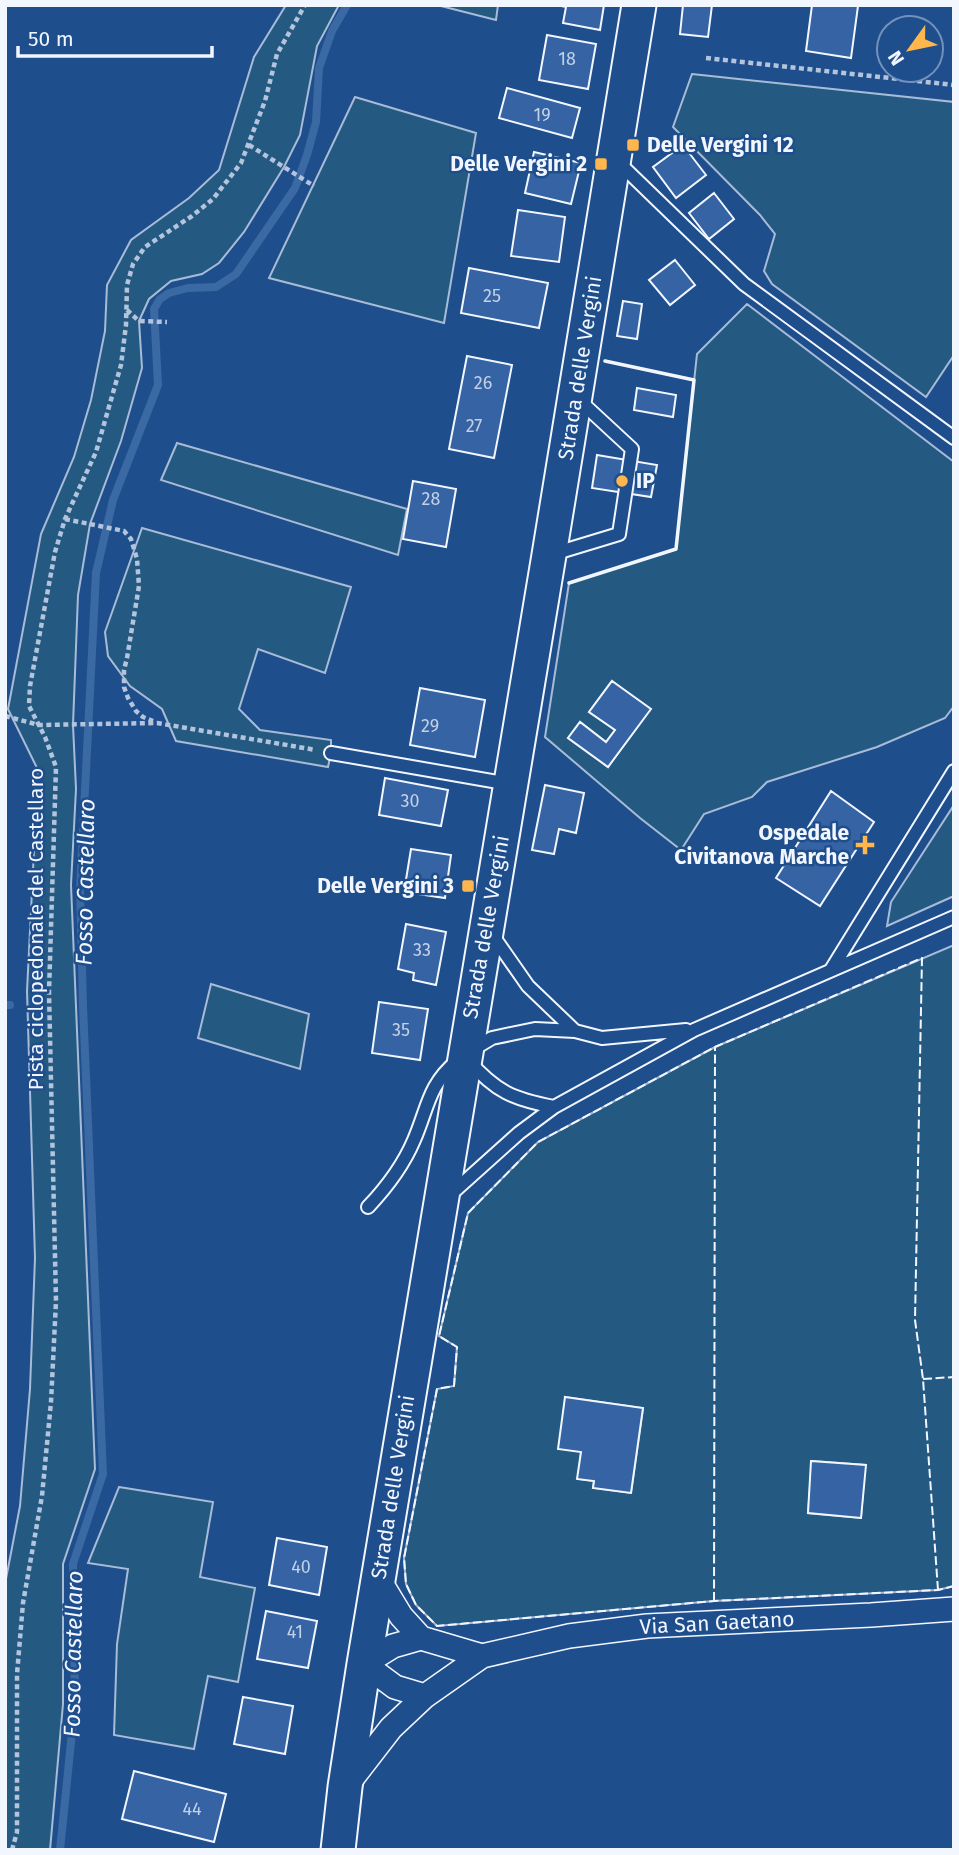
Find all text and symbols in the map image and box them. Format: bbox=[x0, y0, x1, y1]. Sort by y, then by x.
scale bar bbox=[18, 14, 212, 58]
north arrow bbox=[875, 14, 945, 84]
text: 50 m bbox=[28, 26, 74, 52]
text: N bbox=[883, 46, 909, 70]
house number: 18 bbox=[558, 48, 576, 70]
house number: 19 bbox=[533, 104, 551, 126]
place label: Delle Vergini 12 bbox=[647, 132, 794, 158]
marker: Delle Vergini 12 bbox=[625, 137, 641, 153]
place label: Delle Vergini 2 bbox=[450, 151, 587, 177]
marker: Delle Vergini 2 bbox=[593, 156, 609, 172]
street label: Strada delle Vergini bbox=[553, 274, 607, 462]
house number: 25 bbox=[483, 285, 501, 307]
house number: 26 bbox=[474, 372, 492, 394]
house number: 27 bbox=[466, 415, 482, 437]
place label: IP bbox=[636, 468, 655, 494]
marker: IP bbox=[614, 473, 630, 489]
house number: 28 bbox=[422, 488, 440, 510]
house number: 29 bbox=[421, 715, 439, 737]
street label: Pista ciclopedonale del Castellaro bbox=[23, 768, 49, 1090]
house number: 30 bbox=[400, 790, 420, 812]
water label: Fosso Castellaro bbox=[70, 798, 100, 966]
place label: Ospedale Civitanova Marche bbox=[674, 820, 849, 870]
street label: Strada delle Vergini bbox=[457, 833, 515, 1021]
marker: Ospedale Civitanova Marche bbox=[855, 835, 875, 855]
place label: Delle Vergini 3 bbox=[317, 873, 454, 899]
marker: Delle Vergini 3 bbox=[460, 878, 476, 894]
house number: 33 bbox=[413, 939, 431, 961]
house number: 35 bbox=[392, 1019, 410, 1041]
street label: Strada delle Vergini bbox=[366, 1393, 420, 1581]
house number: 40 bbox=[291, 1556, 311, 1578]
water label: Fosso Castellaro bbox=[58, 1570, 88, 1738]
street label: Via San Gaetano bbox=[639, 1606, 795, 1640]
house number: 41 bbox=[287, 1621, 303, 1643]
house number: 44 bbox=[182, 1798, 202, 1820]

